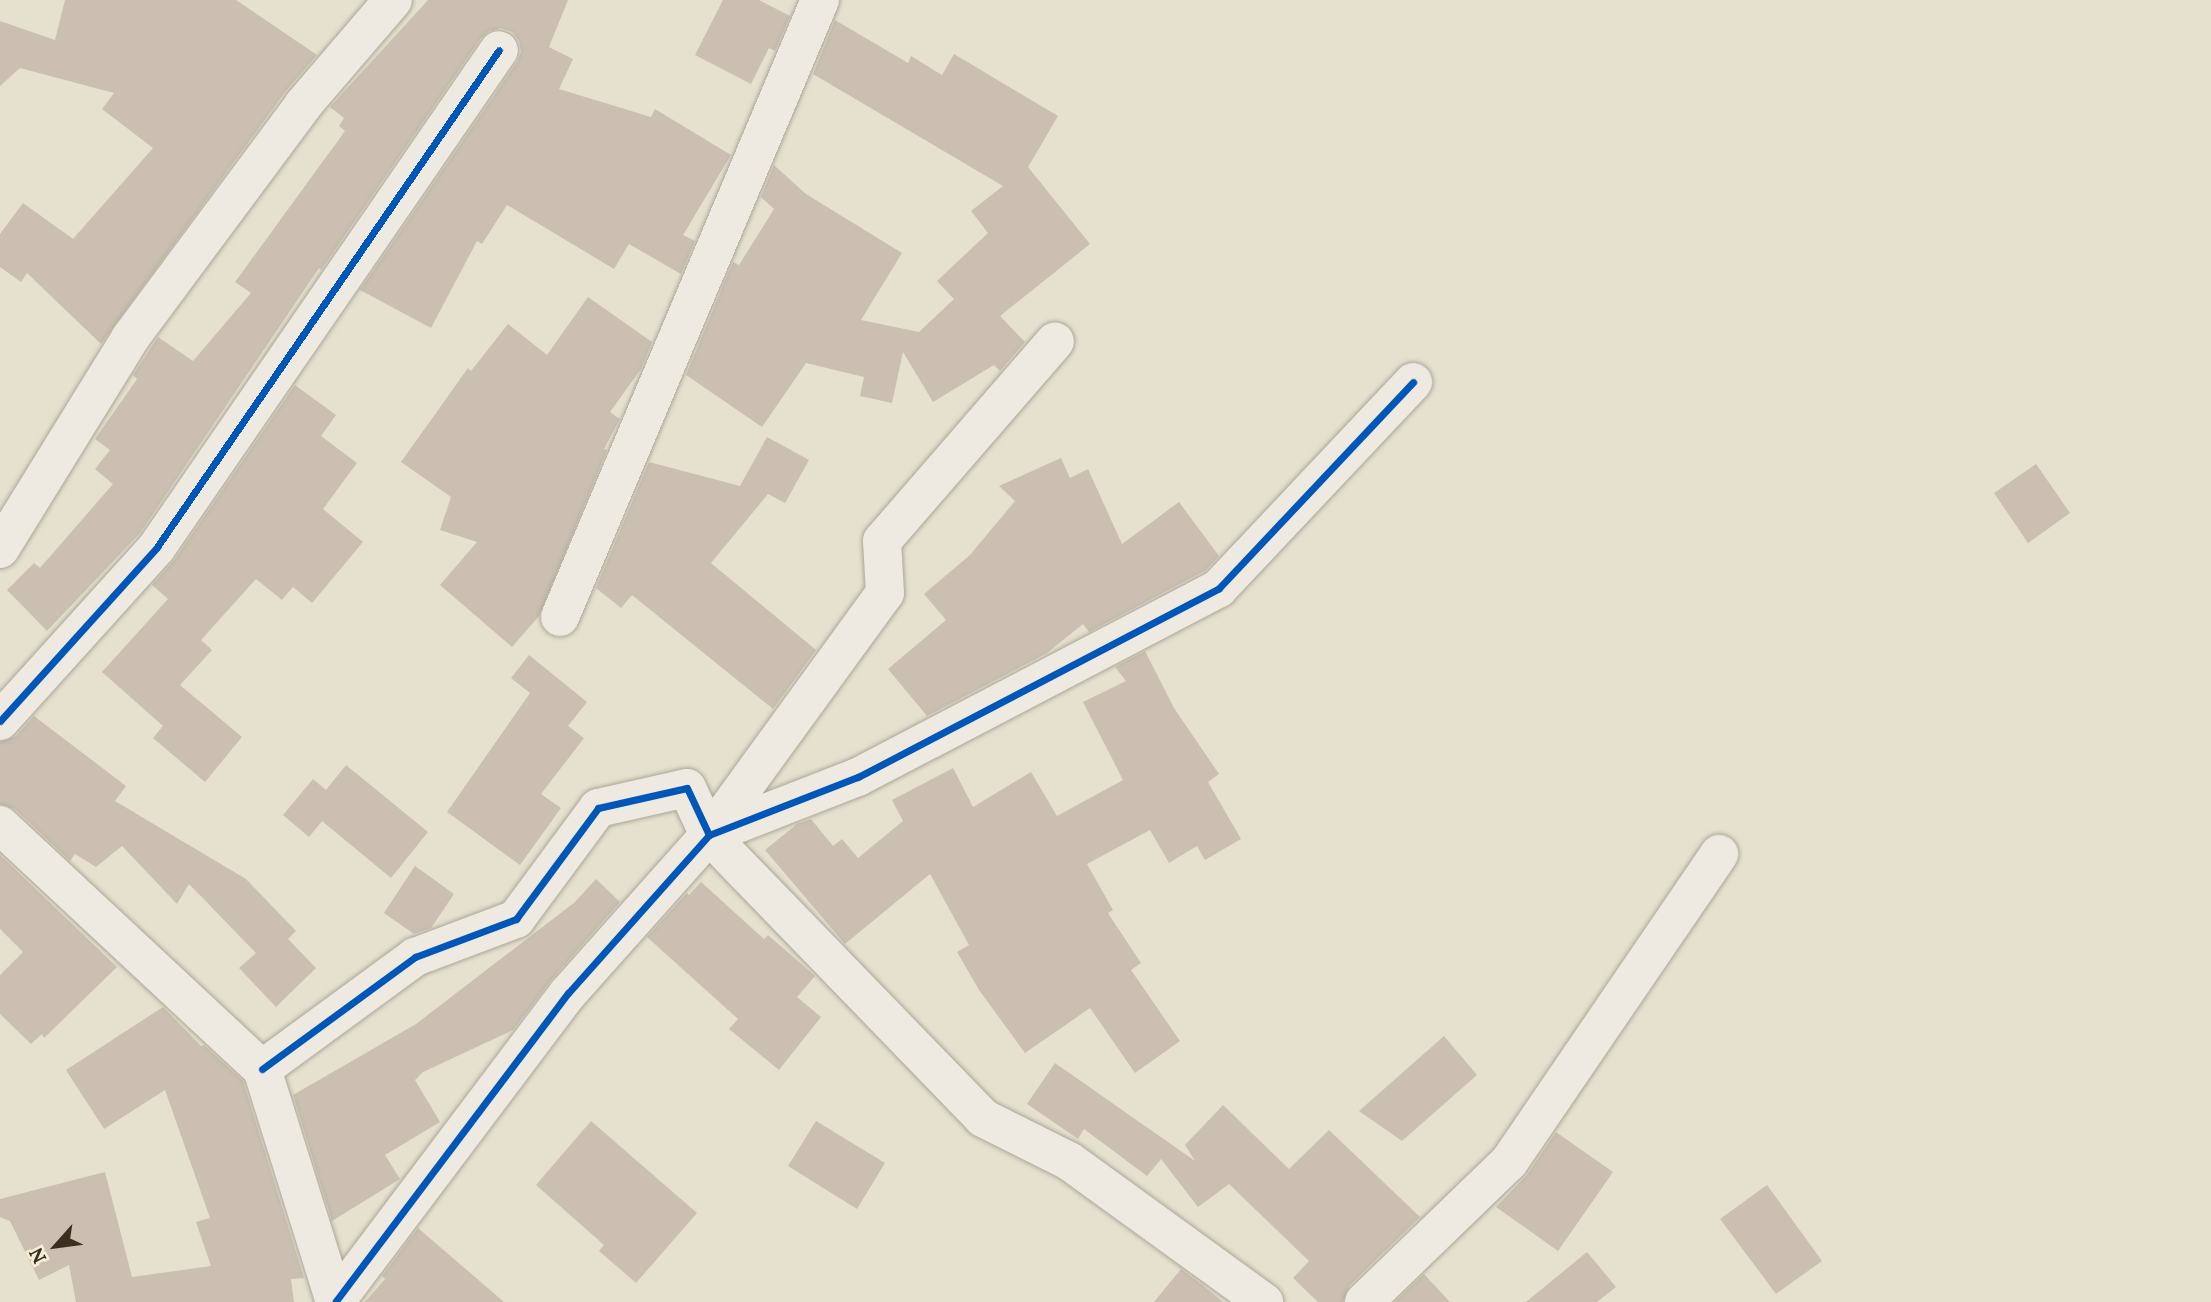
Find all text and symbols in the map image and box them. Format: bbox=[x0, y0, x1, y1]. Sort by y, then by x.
north arrow bbox=[21, 1211, 91, 1281]
text: N bbox=[23, 1244, 52, 1268]

